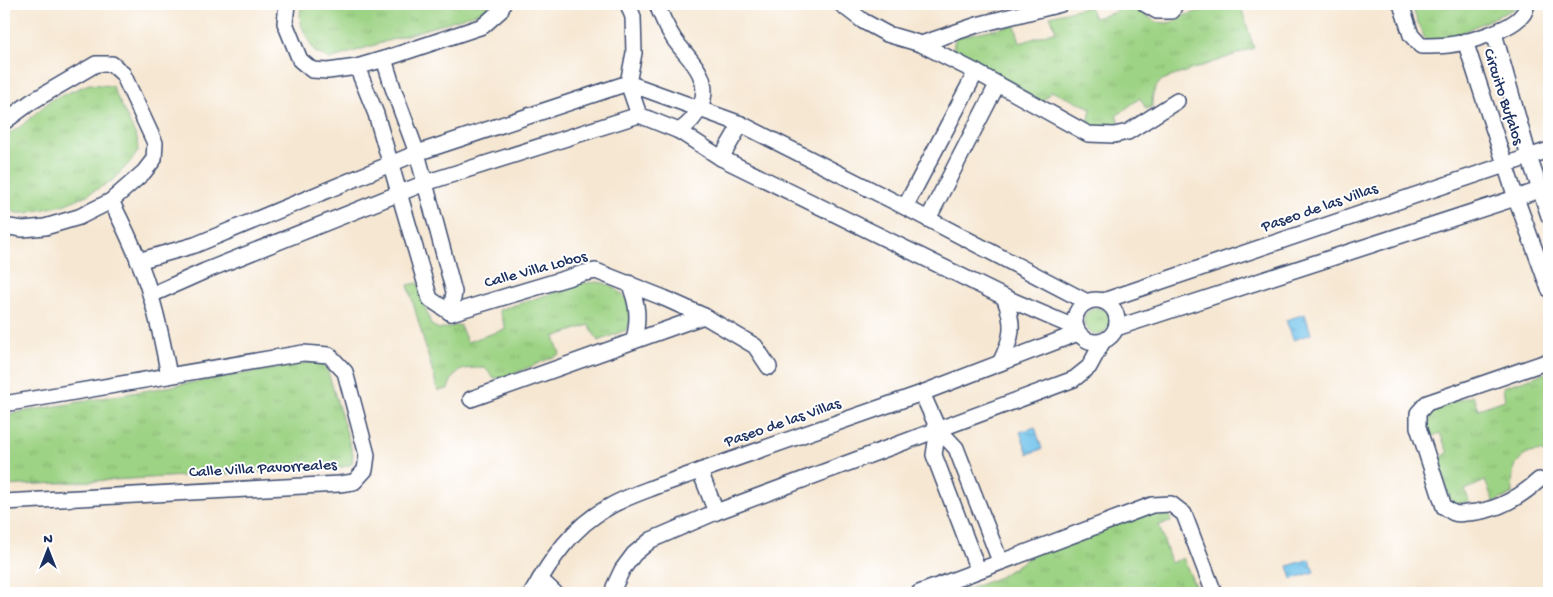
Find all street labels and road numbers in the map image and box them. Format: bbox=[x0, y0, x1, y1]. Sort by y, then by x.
street label: Circuito Bufalos bbox=[1478, 46, 1527, 149]
street label: Paseo de las Villas bbox=[1258, 180, 1382, 238]
street label: Calle Villa Lobos bbox=[483, 248, 590, 294]
street label: Paseo de las Villas bbox=[721, 395, 845, 453]
street label: Calle Villa Pavorreales bbox=[189, 457, 338, 483]

